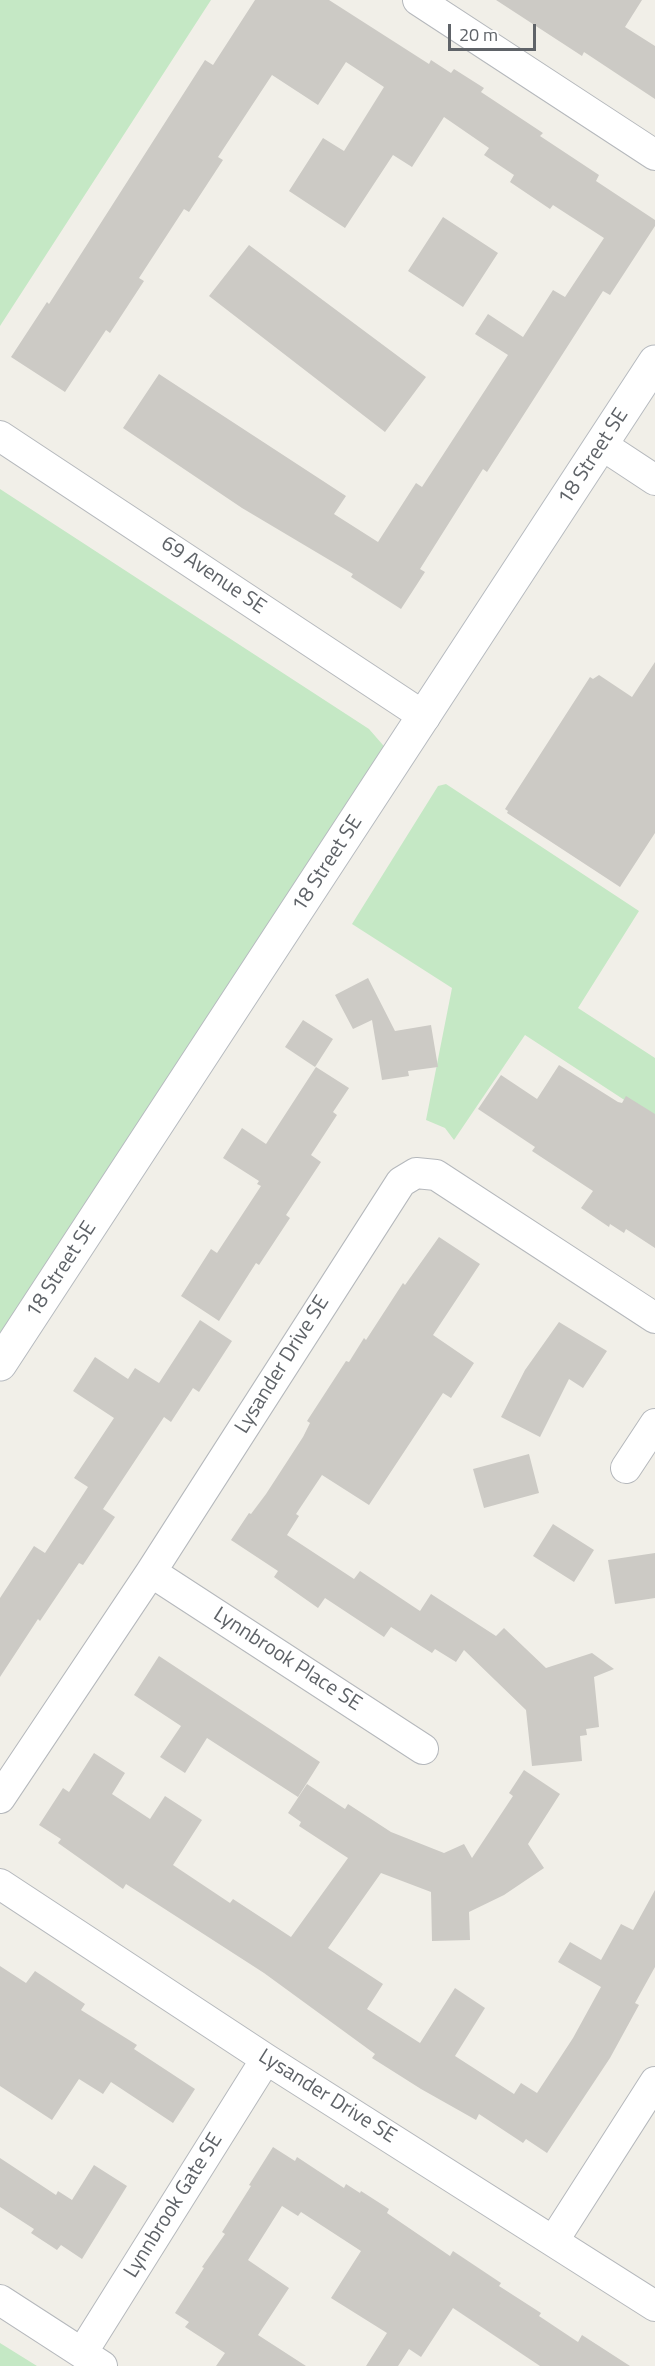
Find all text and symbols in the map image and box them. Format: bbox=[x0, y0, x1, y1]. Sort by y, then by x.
scale bar bbox=[451, 12, 540, 50]
text: 20 m bbox=[459, 21, 498, 48]
street label: 18 Street SE bbox=[554, 404, 634, 510]
street label: 69 Avenue SE bbox=[156, 532, 270, 620]
street label: 18 Street SE bbox=[288, 811, 368, 917]
street label: 18 Street SE bbox=[22, 1217, 102, 1323]
street label: Lysander Drive SE bbox=[231, 1291, 335, 1439]
street label: Lynnbrook Place SE bbox=[208, 1603, 366, 1717]
street label: Lysander Drive SE bbox=[253, 2045, 401, 2149]
street label: Lynnbrook Gate SE bbox=[119, 2129, 229, 2283]

